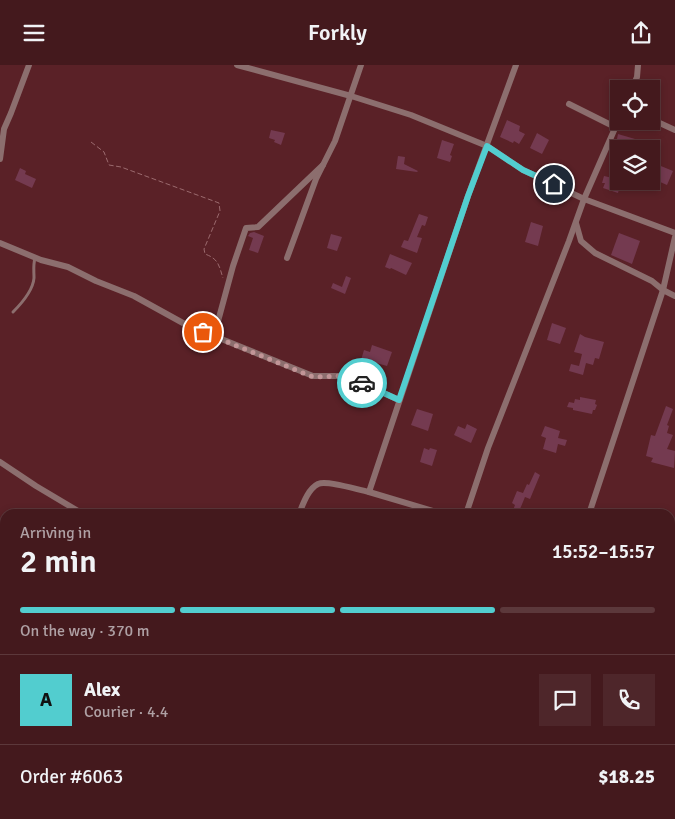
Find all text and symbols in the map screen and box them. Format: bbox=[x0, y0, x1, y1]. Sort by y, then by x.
icon: menu bbox=[20, 19, 48, 47]
text: Forkly bbox=[308, 19, 367, 46]
icon: share bbox=[627, 19, 655, 47]
map controls bbox=[610, 80, 660, 190]
button: locate bbox=[610, 80, 660, 130]
button: layers bbox=[610, 140, 660, 190]
pin bbox=[533, 163, 575, 205]
icon: home bbox=[540, 170, 568, 198]
pin bbox=[182, 311, 224, 353]
icon: bag bbox=[189, 318, 217, 346]
courier bbox=[337, 358, 387, 408]
icon: car bbox=[348, 369, 376, 397]
text: Arriving in bbox=[20, 523, 91, 543]
text: 15:52–15:57 bbox=[552, 540, 655, 564]
text: 2 min bbox=[20, 542, 97, 581]
text: On the way · 370 m bbox=[20, 621, 150, 641]
button: chat bbox=[539, 674, 591, 726]
button: phone bbox=[603, 674, 655, 726]
text: Alex bbox=[84, 678, 120, 702]
text: A bbox=[40, 688, 52, 712]
text: Courier · 4.4 bbox=[84, 702, 168, 722]
text: Order #6063 bbox=[20, 765, 123, 789]
text: $18.25 bbox=[598, 765, 655, 789]

